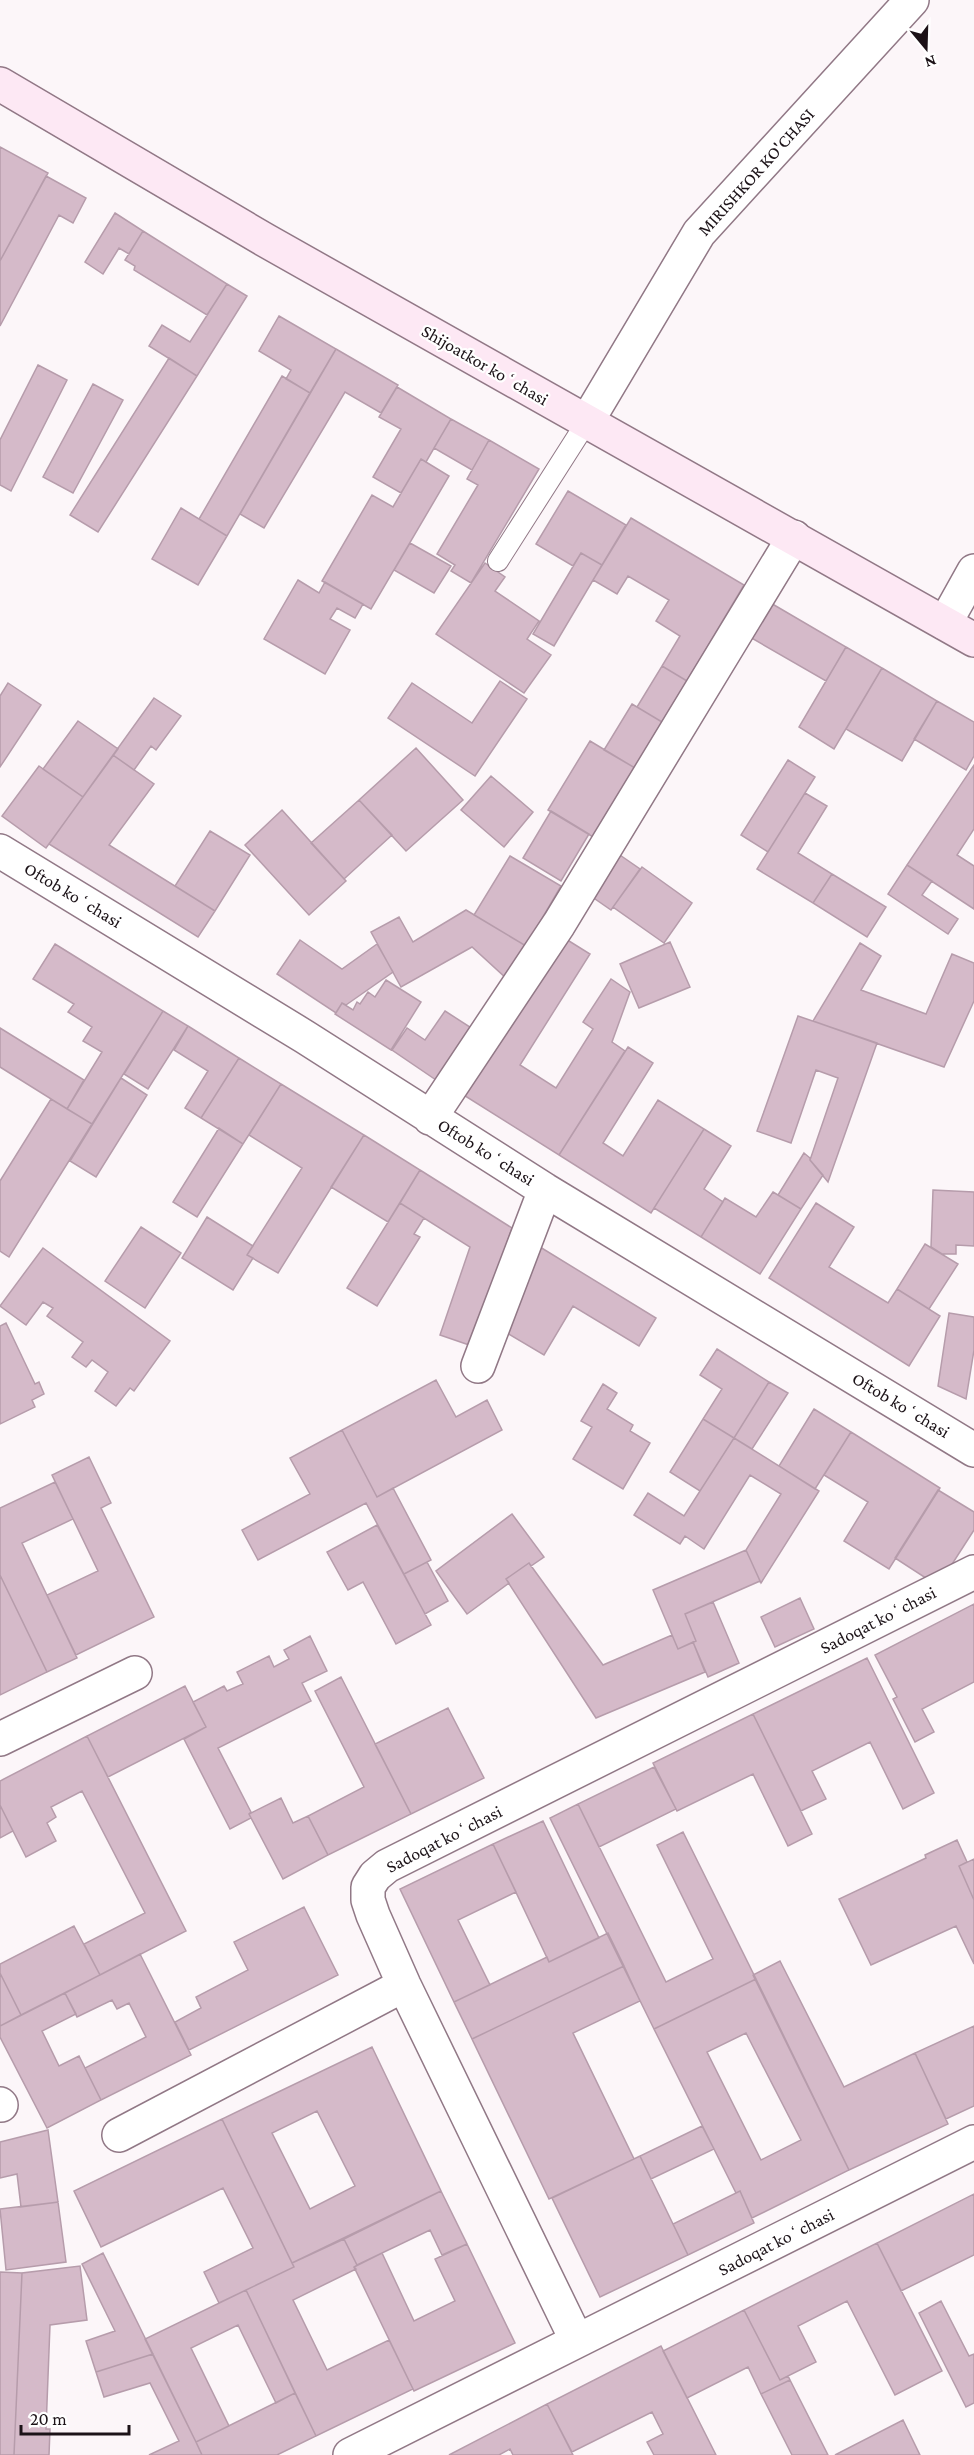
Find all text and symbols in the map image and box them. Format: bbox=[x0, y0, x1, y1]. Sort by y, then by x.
north arrow bbox=[896, 18, 956, 78]
text: N bbox=[923, 52, 939, 72]
street label: MIRISHKOR KO'CHASI bbox=[694, 104, 818, 240]
street label: Shijoatkor koʻchasi bbox=[418, 321, 552, 410]
street label: Oftob koʻchasi bbox=[21, 858, 125, 932]
street label: Oftob koʻchasi bbox=[434, 1114, 538, 1190]
street label: Oftob koʻchasi bbox=[849, 1368, 953, 1442]
street label: Sadoqat koʻchasi bbox=[817, 1582, 939, 1658]
street label: Sadoqat koʻchasi bbox=[383, 1801, 505, 1877]
street label: Sadoqat koʻchasi bbox=[715, 2204, 837, 2280]
scale bar bbox=[21, 2398, 129, 2436]
text: 20 m bbox=[30, 2409, 67, 2429]

